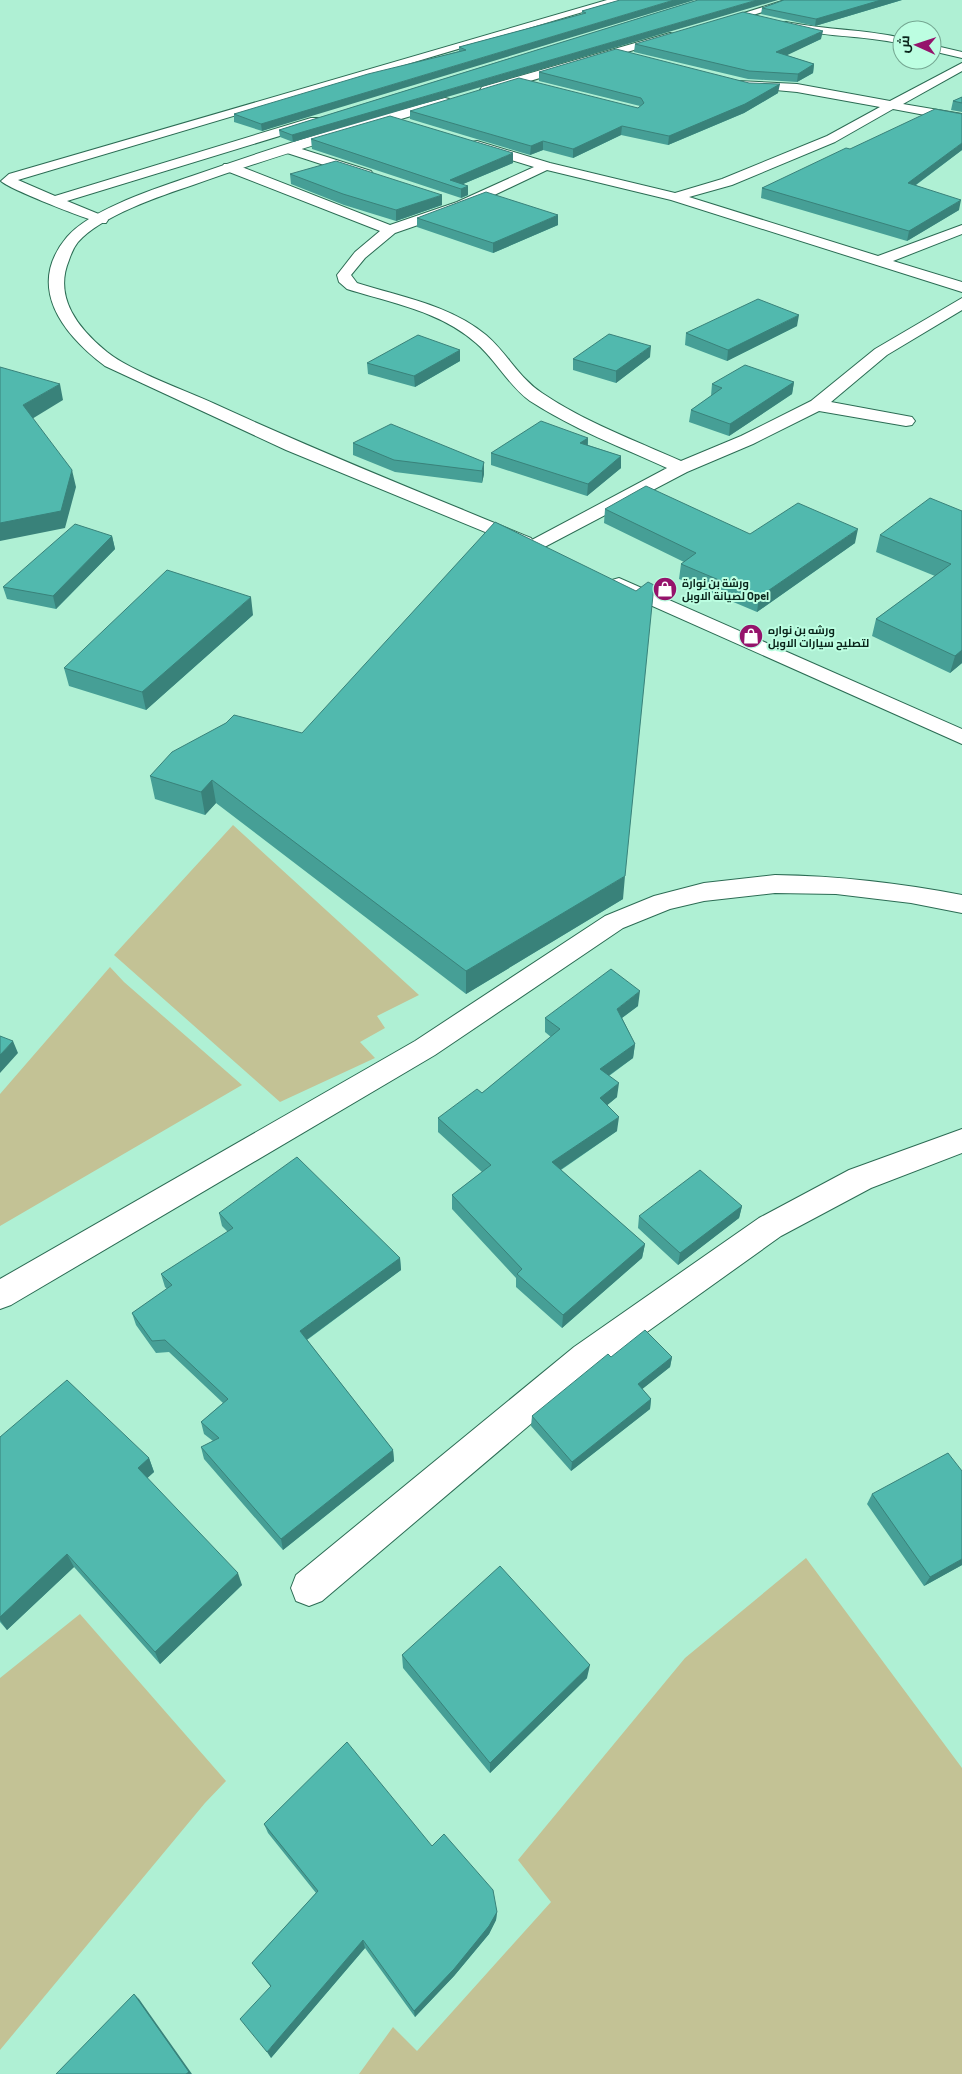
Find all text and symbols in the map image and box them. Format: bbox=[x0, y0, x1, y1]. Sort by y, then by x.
north arrow bbox=[892, 20, 942, 70]
text: ش bbox=[895, 35, 913, 54]
shop icon: ورشة بن نوارة لصيانة الاوبل Opel bbox=[652, 576, 678, 602]
place label: ورشة بن نوارة لصيانة الاوبل Opel bbox=[682, 576, 769, 604]
shop icon: ورشه بن نواره لتصليح سيارات الاوبل bbox=[738, 623, 764, 649]
place label: ورشه بن نواره لتصليح سيارات الاوبل bbox=[768, 623, 869, 651]

